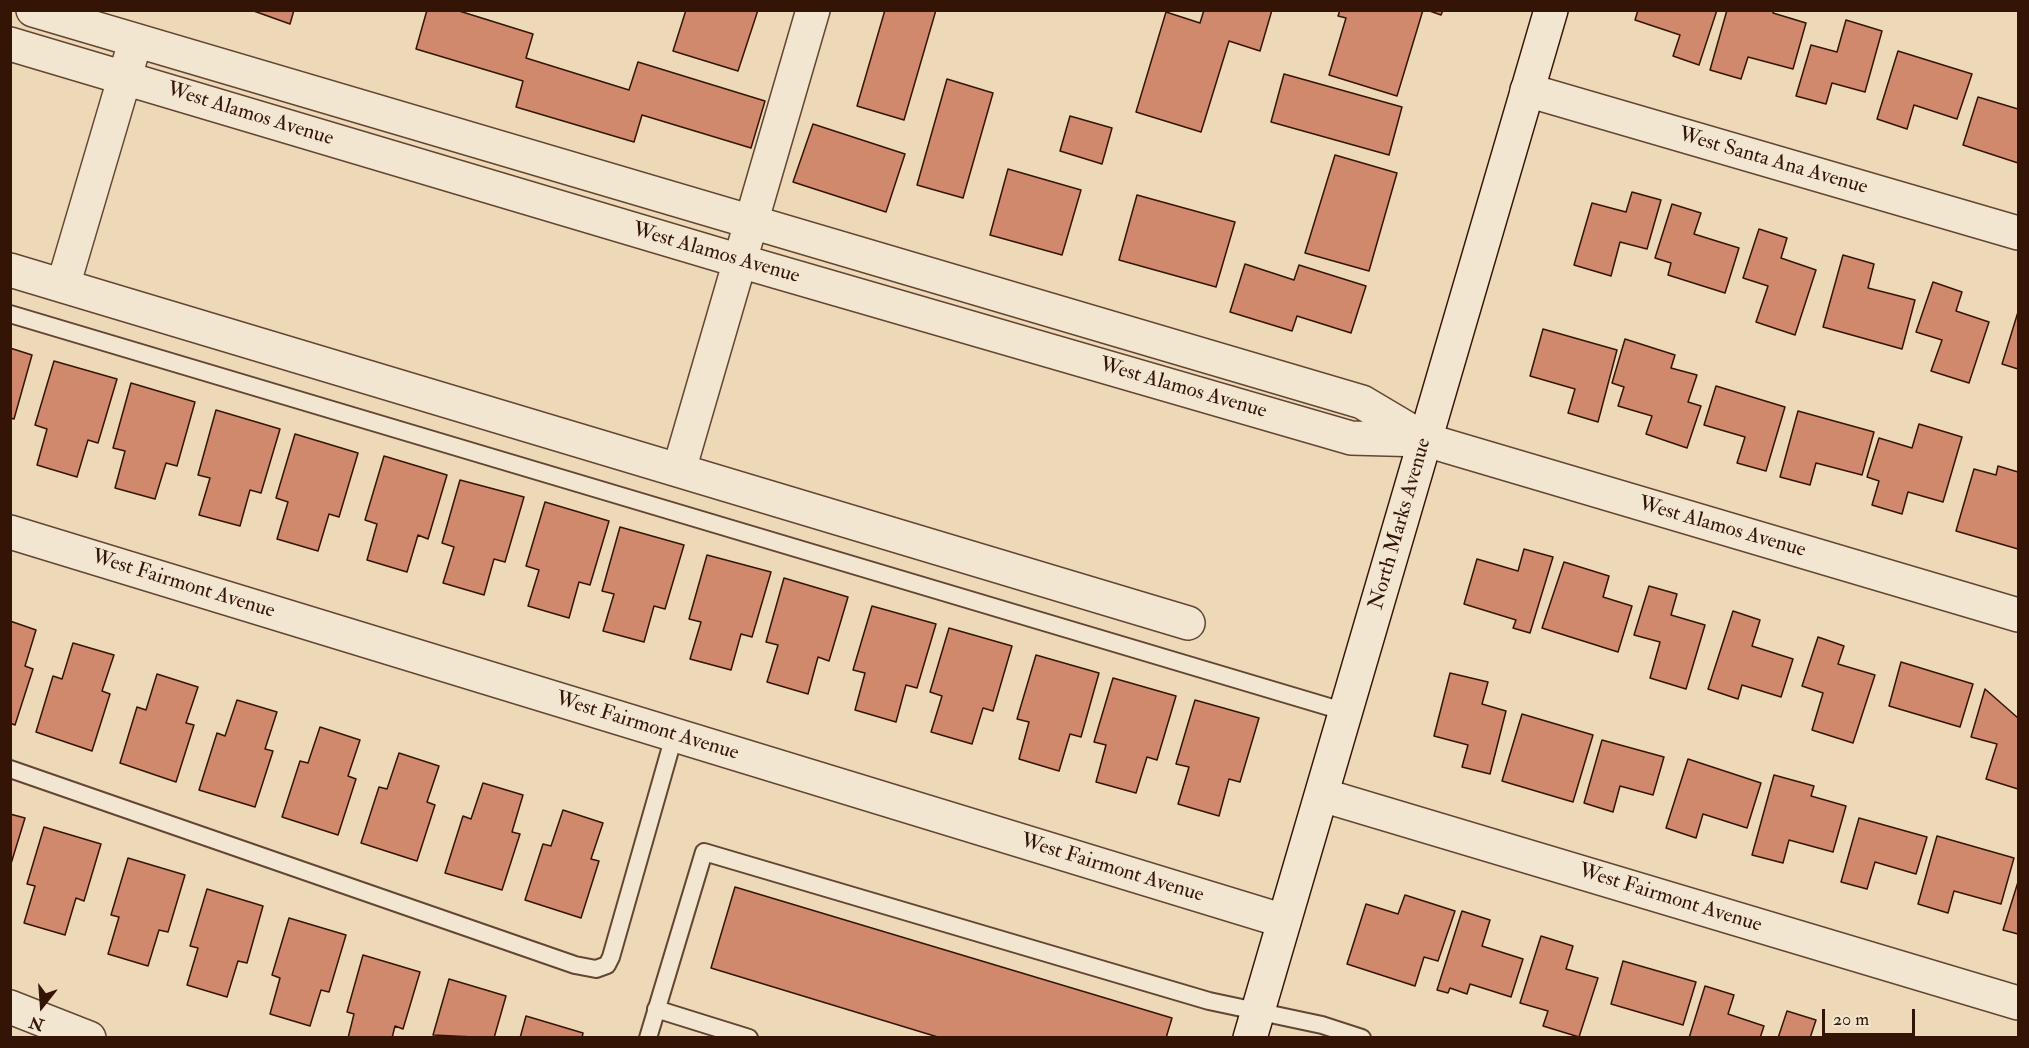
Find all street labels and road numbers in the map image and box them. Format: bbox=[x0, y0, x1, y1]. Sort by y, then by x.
street label: West Alamos Avenue bbox=[164, 78, 336, 152]
street label: West Santa Ana Avenue bbox=[1676, 123, 1870, 201]
street label: West Alamos Avenue bbox=[629, 218, 803, 290]
street label: West Alamos Avenue bbox=[1096, 353, 1270, 425]
street label: North Marks Avenue bbox=[1364, 435, 1438, 613]
street label: West Alamos Avenue bbox=[1635, 492, 1809, 564]
street label: West Fairmont Avenue bbox=[88, 545, 278, 625]
street label: West Fairmont Avenue bbox=[552, 687, 742, 767]
street label: West Fairmont Avenue bbox=[1017, 829, 1207, 909]
street label: West Fairmont Avenue bbox=[1575, 859, 1765, 939]

